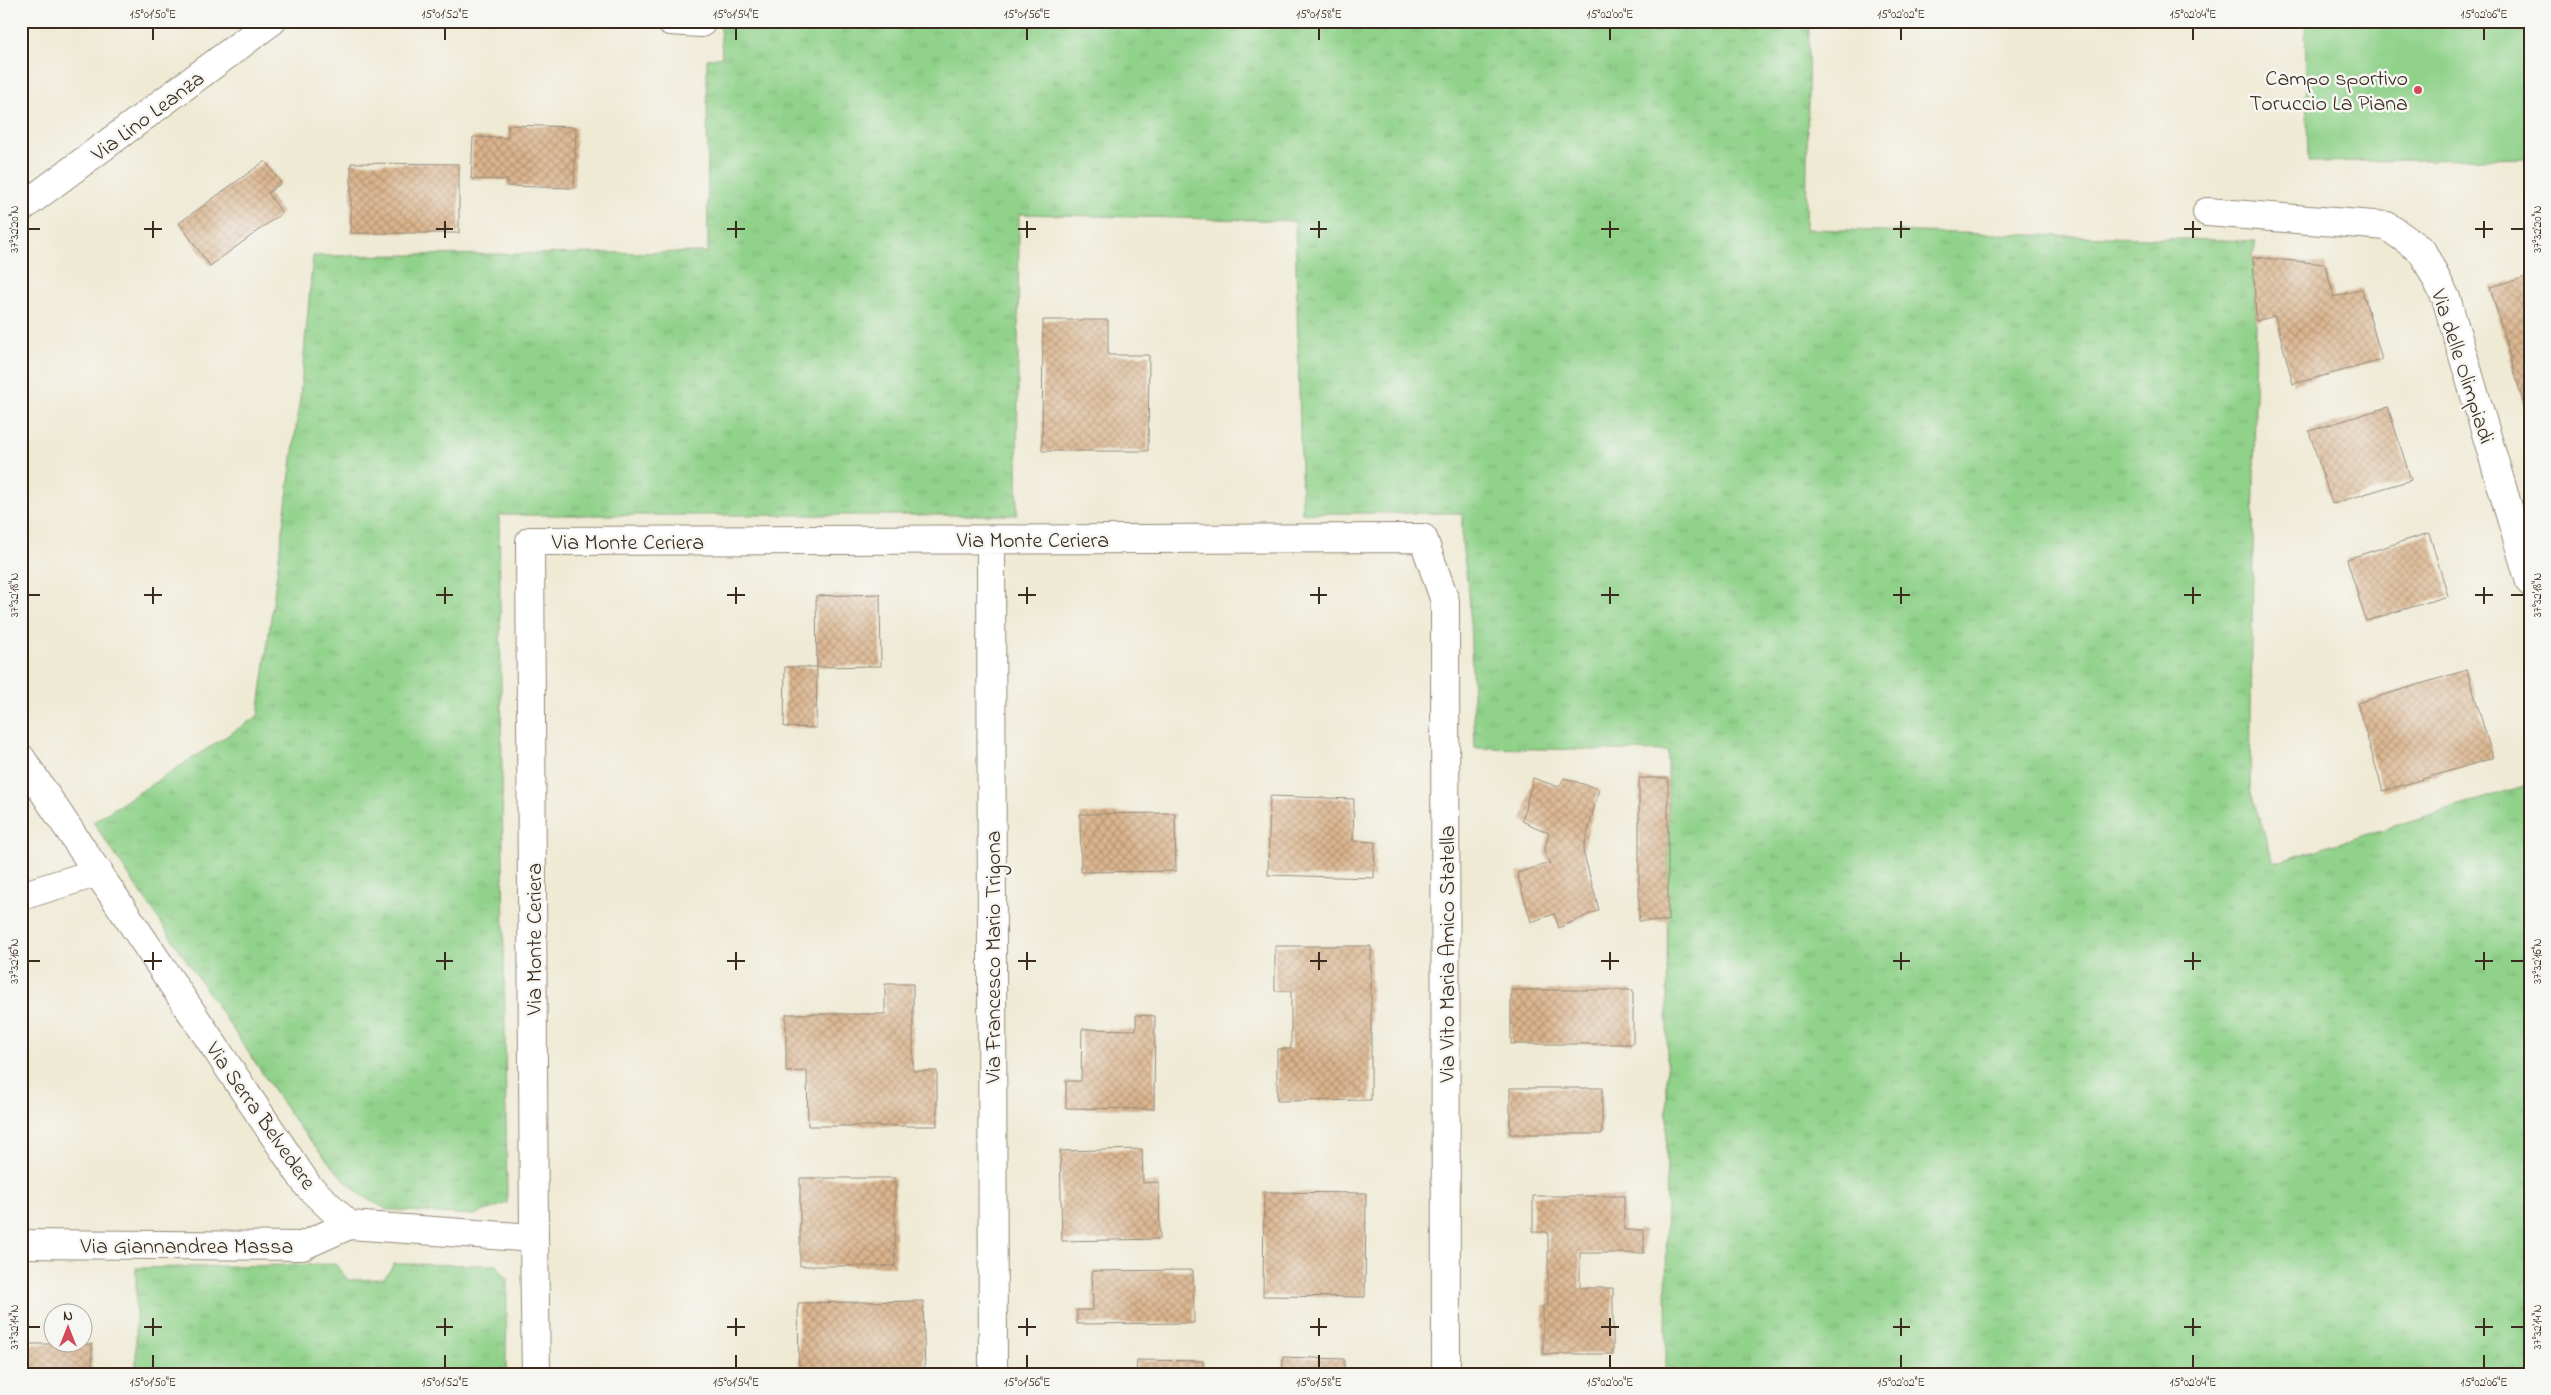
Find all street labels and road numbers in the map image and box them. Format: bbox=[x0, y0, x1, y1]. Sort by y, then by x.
street label: Via Lino Leanza bbox=[85, 64, 212, 171]
street label: Via delle Olimpiadi bbox=[2421, 284, 2501, 448]
street label: Via Monte Ceriera bbox=[956, 526, 1109, 558]
street label: Via Monte Ceriera bbox=[551, 528, 704, 560]
street label: Via Vito Maria Amico Statella bbox=[1433, 825, 1465, 1084]
street label: Via Francesco Mario Trigona bbox=[979, 831, 1012, 1084]
street label: Via Monte Ceriera bbox=[520, 863, 552, 1016]
street label: Via Serra Belvedere bbox=[196, 1035, 323, 1197]
street label: Via Giannandrea Massa bbox=[80, 1232, 293, 1264]

